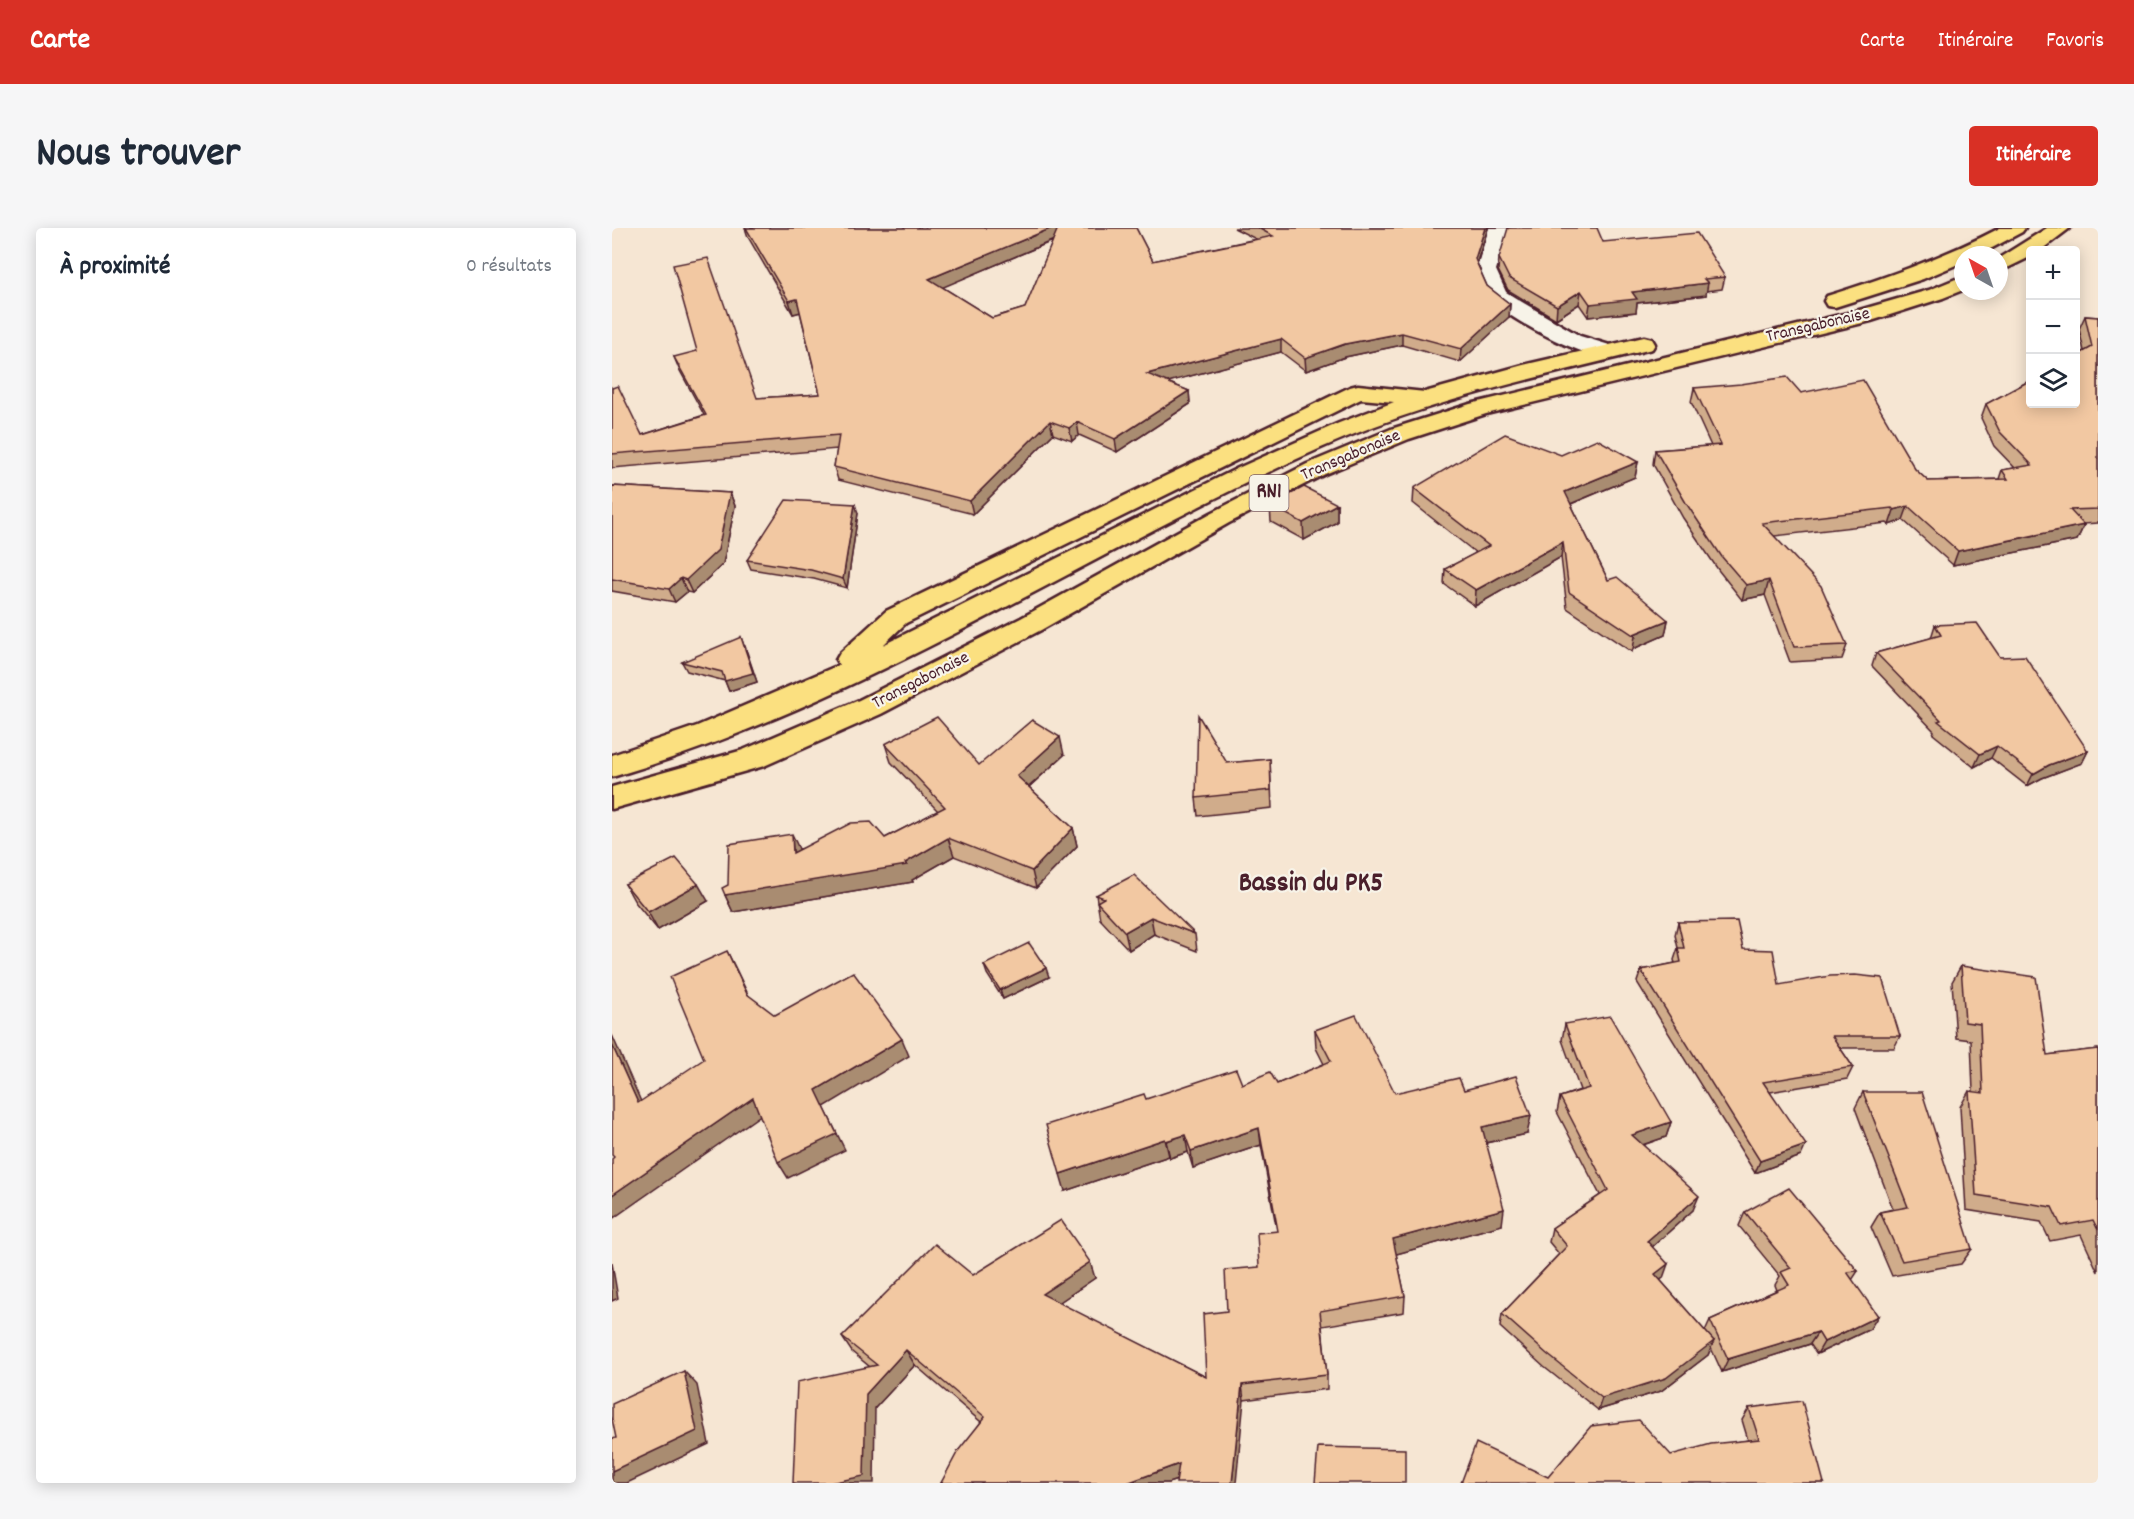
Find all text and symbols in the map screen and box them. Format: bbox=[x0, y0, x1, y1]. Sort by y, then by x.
text: Carte bbox=[30, 22, 90, 62]
text: Carte bbox=[1860, 27, 1905, 57]
text: Itinéraire bbox=[1938, 27, 2013, 57]
text: Favoris bbox=[2046, 27, 2104, 57]
text: Nous trouver bbox=[36, 126, 240, 186]
button: Itinéraire bbox=[1969, 126, 2098, 186]
north arrow bbox=[1954, 246, 2008, 300]
map controls bbox=[2026, 246, 2080, 408]
button: + bbox=[2026, 246, 2080, 300]
text: À proximité bbox=[60, 249, 170, 286]
text: 0 résultats bbox=[466, 253, 552, 281]
button: − bbox=[2026, 300, 2080, 354]
street label: Transgabonaise bbox=[1764, 302, 1872, 350]
button: layers bbox=[2026, 354, 2080, 408]
street label: Transgabonaise bbox=[1297, 424, 1405, 488]
road number: RN1 bbox=[1250, 475, 1288, 511]
street label: Transgabonaise bbox=[868, 646, 974, 716]
district label: Bassin du PK5 bbox=[1239, 865, 1383, 905]

